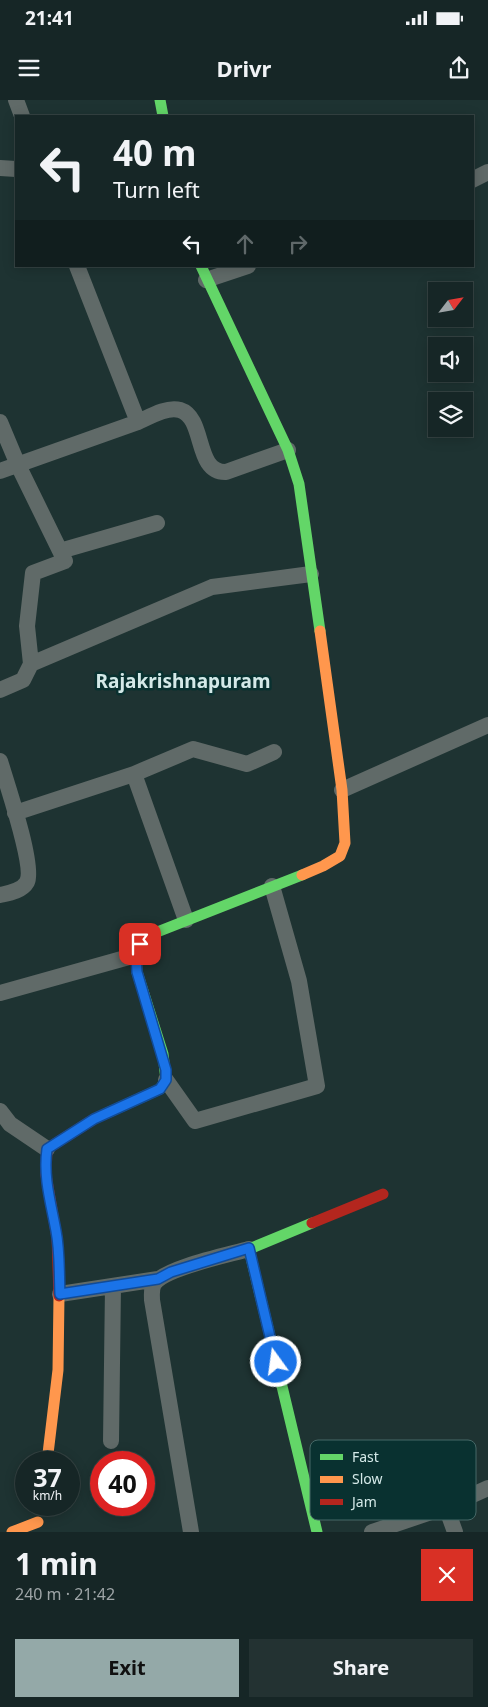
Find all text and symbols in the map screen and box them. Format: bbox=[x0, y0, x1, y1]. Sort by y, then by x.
text: 21:41 bbox=[25, 5, 74, 31]
text: Drivr bbox=[217, 53, 271, 83]
icon: menu bbox=[15, 54, 43, 82]
icon: share bbox=[445, 54, 473, 82]
text: 40 m bbox=[113, 129, 196, 176]
icon: left bbox=[30, 135, 95, 200]
text: Turn left bbox=[113, 174, 200, 204]
icon: left bbox=[178, 230, 206, 258]
icon: ahead bbox=[231, 230, 259, 258]
icon: right bbox=[284, 230, 312, 258]
north arrow bbox=[428, 282, 472, 328]
map controls bbox=[428, 282, 473, 437]
button: sound bbox=[428, 337, 473, 382]
button: layers bbox=[428, 392, 473, 437]
district label: Rajakrishnapuram bbox=[96, 668, 270, 694]
pin bbox=[119, 923, 161, 965]
icon: arrive bbox=[126, 930, 154, 958]
position arrow bbox=[249, 1335, 301, 1387]
legend bbox=[310, 1440, 476, 1520]
text: Fast bbox=[352, 1447, 379, 1466]
speed limit sign: 40 bbox=[90, 1451, 155, 1516]
text: 37 bbox=[33, 1460, 62, 1494]
text: Slow bbox=[352, 1469, 383, 1488]
text: km/h bbox=[33, 1487, 62, 1504]
text: Jam bbox=[350, 1492, 377, 1511]
text: 1 min bbox=[15, 1543, 98, 1584]
button: close bbox=[421, 1549, 473, 1601]
text: 240 m · 21:42 bbox=[15, 1583, 115, 1605]
button: Exit bbox=[15, 1639, 239, 1697]
button: Share bbox=[249, 1639, 473, 1697]

